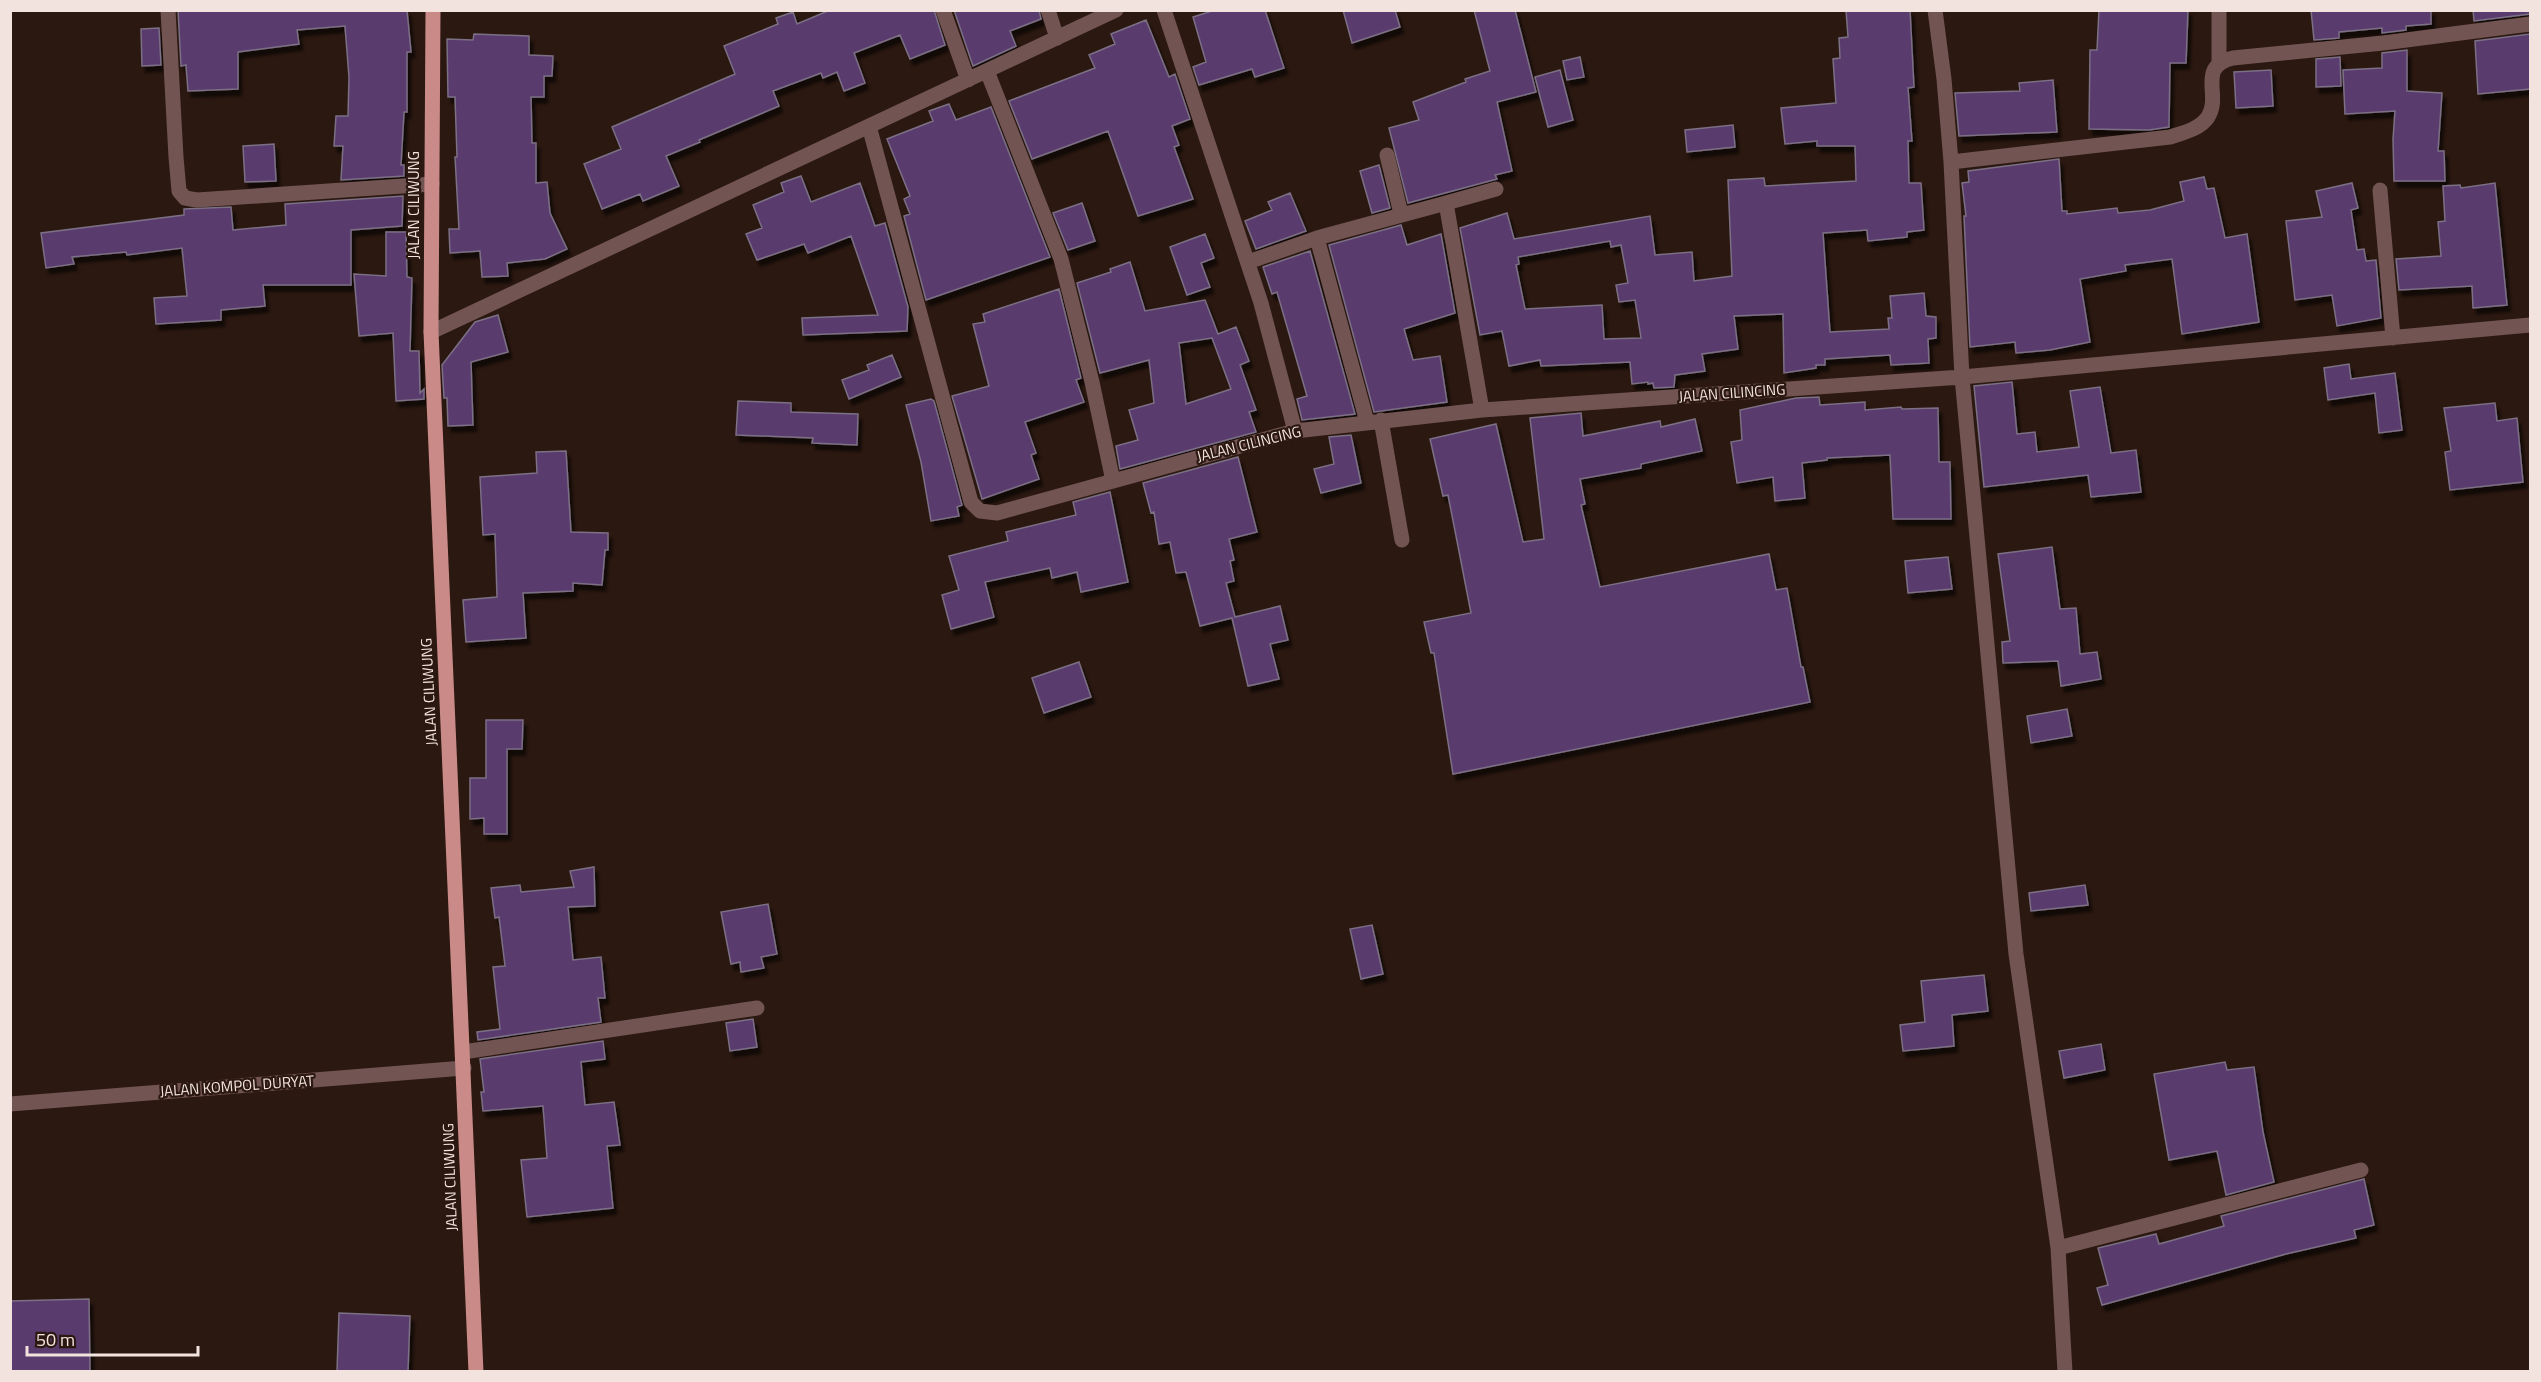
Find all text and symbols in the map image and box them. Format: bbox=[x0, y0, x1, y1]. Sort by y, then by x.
street label: JALAN CILIWUNG bbox=[402, 151, 425, 259]
street label: JALAN CILINCING bbox=[1678, 377, 1786, 408]
street label: JALAN CILINCING bbox=[1194, 419, 1304, 468]
street label: JALAN CILIWUNG bbox=[414, 638, 443, 747]
street label: JALAN KOMPOL DURYAT bbox=[159, 1069, 315, 1102]
street label: JALAN CILIWUNG bbox=[436, 1123, 463, 1231]
scale bar bbox=[27, 1319, 198, 1357]
text: 50 m bbox=[36, 1326, 75, 1353]

